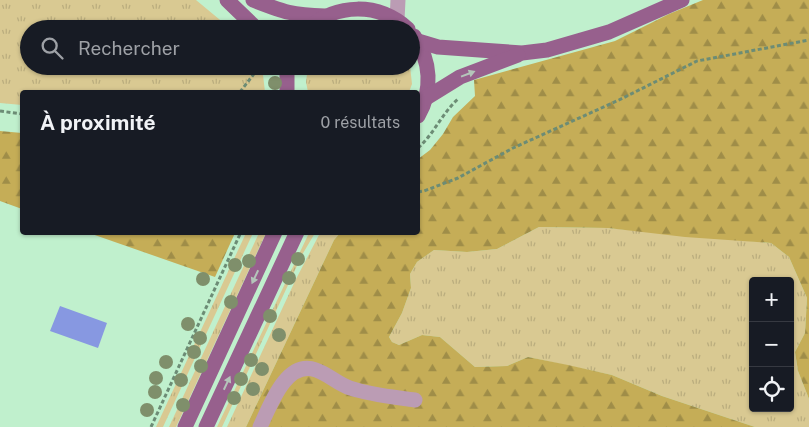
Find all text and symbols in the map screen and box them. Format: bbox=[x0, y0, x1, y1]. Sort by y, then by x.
search box bbox=[20, 20, 420, 75]
icon: search bbox=[38, 34, 66, 62]
text: Rechercher bbox=[78, 37, 180, 59]
one-way arrow bbox=[461, 70, 476, 78]
text: À proximité bbox=[40, 110, 156, 135]
text: 0 résultats bbox=[320, 113, 400, 132]
one-way arrow bbox=[251, 270, 259, 284]
map controls bbox=[749, 277, 794, 412]
button: + bbox=[749, 277, 794, 322]
button: − bbox=[749, 322, 794, 367]
button: locate bbox=[749, 367, 794, 412]
one-way arrow bbox=[223, 376, 231, 390]

